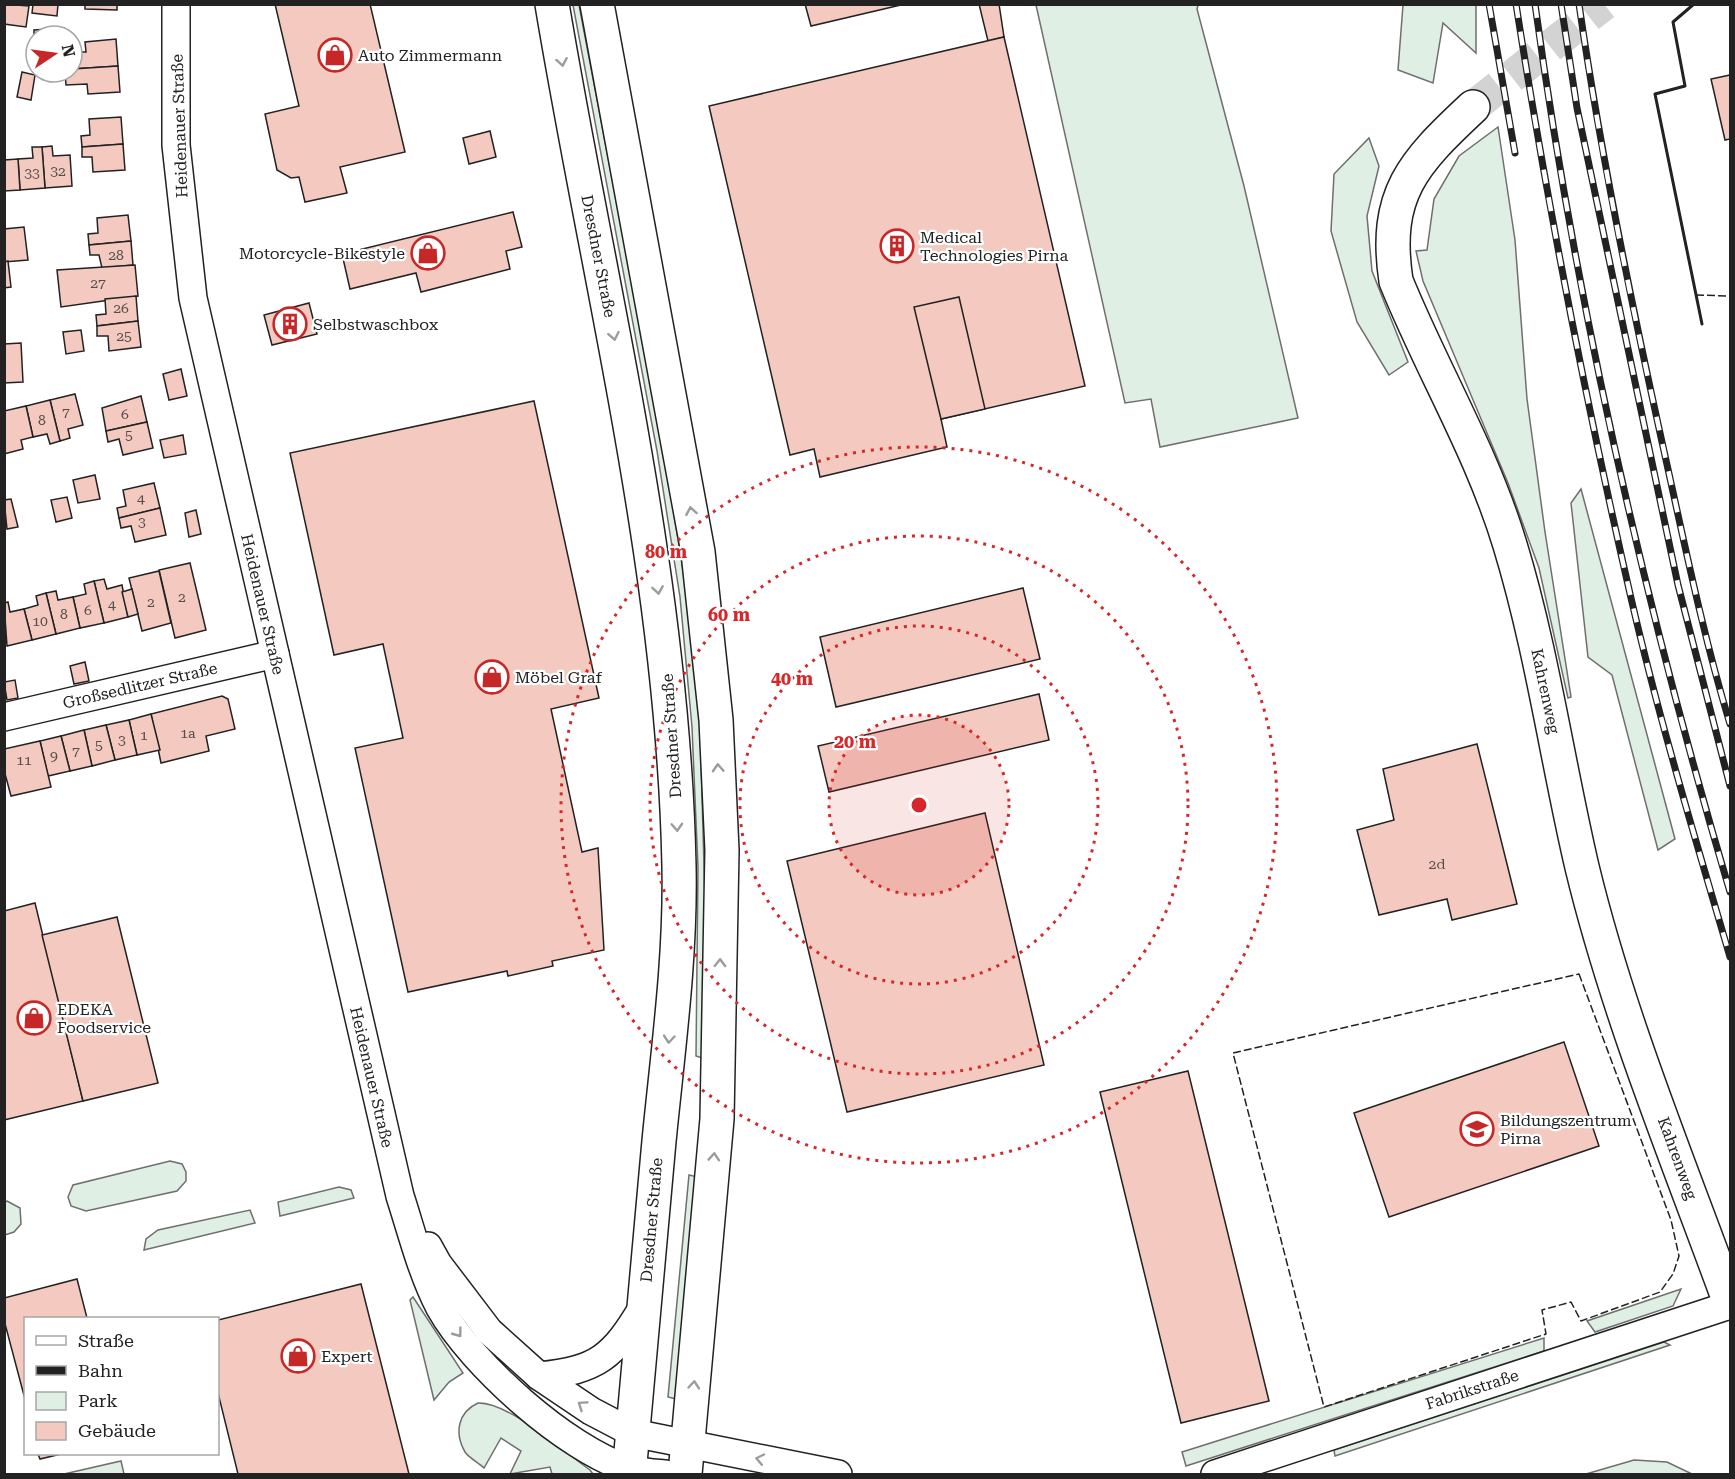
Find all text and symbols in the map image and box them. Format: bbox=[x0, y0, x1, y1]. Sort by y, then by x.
north arrow bbox=[24, 24, 84, 84]
shop icon: Auto Zimmermann bbox=[317, 37, 353, 73]
text: N bbox=[57, 43, 79, 59]
place label: Auto Zimmermann bbox=[358, 46, 502, 65]
street label: Heidenauer Straße bbox=[167, 53, 192, 198]
one-way arrow bbox=[555, 58, 567, 67]
house number: 32 bbox=[50, 163, 66, 179]
house number: 33 bbox=[24, 165, 40, 181]
street label: Dresdner Straße bbox=[577, 193, 620, 319]
building icon: Medical Technologies Pirna bbox=[879, 228, 915, 264]
place label: Medical Technologies Pirna bbox=[920, 228, 1069, 265]
shop icon: Motorcycle-Bikestyle bbox=[410, 235, 446, 271]
place label: Motorcycle-Bikestyle bbox=[239, 244, 405, 263]
house number: 28 bbox=[108, 247, 124, 263]
house number: 27 bbox=[90, 275, 106, 291]
house number: 26 bbox=[113, 300, 129, 316]
building icon: Selbstwaschbox bbox=[272, 306, 308, 342]
place label: Selbstwaschbox bbox=[313, 315, 439, 334]
house number: 25 bbox=[116, 328, 132, 344]
one-way arrow bbox=[607, 331, 620, 341]
house number: 7 bbox=[62, 404, 70, 420]
house number: 6 bbox=[121, 406, 129, 422]
house number: 8 bbox=[38, 412, 46, 428]
house number: 5 bbox=[125, 427, 133, 443]
house number: 4 bbox=[137, 490, 145, 506]
one-way arrow bbox=[685, 507, 698, 517]
house number: 3 bbox=[138, 514, 146, 530]
street label: Heidenauer Straße bbox=[237, 532, 288, 677]
text: 80 m bbox=[645, 541, 688, 562]
one-way arrow bbox=[651, 585, 664, 595]
house number: 2 bbox=[178, 589, 186, 605]
house number: 2 bbox=[147, 594, 155, 610]
house number: 4 bbox=[108, 596, 116, 612]
house number: 6 bbox=[84, 602, 92, 618]
text: 60 m bbox=[708, 604, 751, 625]
house number: 8 bbox=[60, 606, 68, 622]
house number: 10 bbox=[32, 613, 48, 629]
street label: Kahrenweg bbox=[1527, 647, 1564, 736]
street label: Großsedlitzer Straße bbox=[61, 658, 219, 713]
shop icon: Möbel Graf bbox=[474, 659, 510, 695]
place label: Möbel Graf bbox=[515, 668, 602, 687]
text: 40 m bbox=[771, 668, 814, 689]
street label: Dresdner Straße bbox=[658, 673, 685, 799]
house number: 1a bbox=[180, 725, 196, 741]
house number: 1 bbox=[140, 727, 148, 743]
text: 20 m bbox=[834, 731, 877, 752]
house number: 3 bbox=[118, 732, 126, 748]
house number: 5 bbox=[95, 737, 103, 753]
house number: 7 bbox=[72, 743, 80, 759]
house number: 9 bbox=[50, 748, 58, 764]
house number: 11 bbox=[16, 752, 32, 768]
one-way arrow bbox=[712, 763, 725, 772]
centre of rings bbox=[909, 795, 929, 815]
one-way arrow bbox=[671, 822, 684, 831]
house number: 2d bbox=[1429, 856, 1445, 872]
one-way arrow bbox=[714, 958, 727, 967]
shop icon: EDEKA Foodservice bbox=[16, 1000, 52, 1036]
place label: EDEKA Foodservice bbox=[57, 1000, 151, 1037]
street label: Heidenauer Straße bbox=[346, 1005, 397, 1150]
one-way arrow bbox=[663, 1034, 676, 1043]
school or university icon: Bildungszentrum Pirna bbox=[1459, 1111, 1495, 1147]
place label: Bildungszentrum Pirna bbox=[1500, 1111, 1632, 1148]
street label: Kahrenweg bbox=[1654, 1114, 1702, 1203]
one-way arrow bbox=[707, 1153, 720, 1162]
street label: Dresdner Straße bbox=[637, 1157, 666, 1283]
legend bbox=[24, 1317, 219, 1455]
one-way arrow bbox=[450, 1326, 461, 1337]
text: Straße bbox=[78, 1330, 134, 1351]
shop icon: Expert bbox=[280, 1338, 316, 1374]
place label: Expert bbox=[321, 1347, 373, 1366]
text: Bahn bbox=[78, 1360, 123, 1381]
street label: Fabrikstraße bbox=[1423, 1365, 1521, 1413]
one-way arrow bbox=[687, 1381, 700, 1390]
text: Park bbox=[78, 1390, 118, 1411]
one-way arrow bbox=[578, 1401, 589, 1412]
text: Gebäude bbox=[78, 1420, 156, 1441]
one-way arrow bbox=[755, 1453, 765, 1466]

